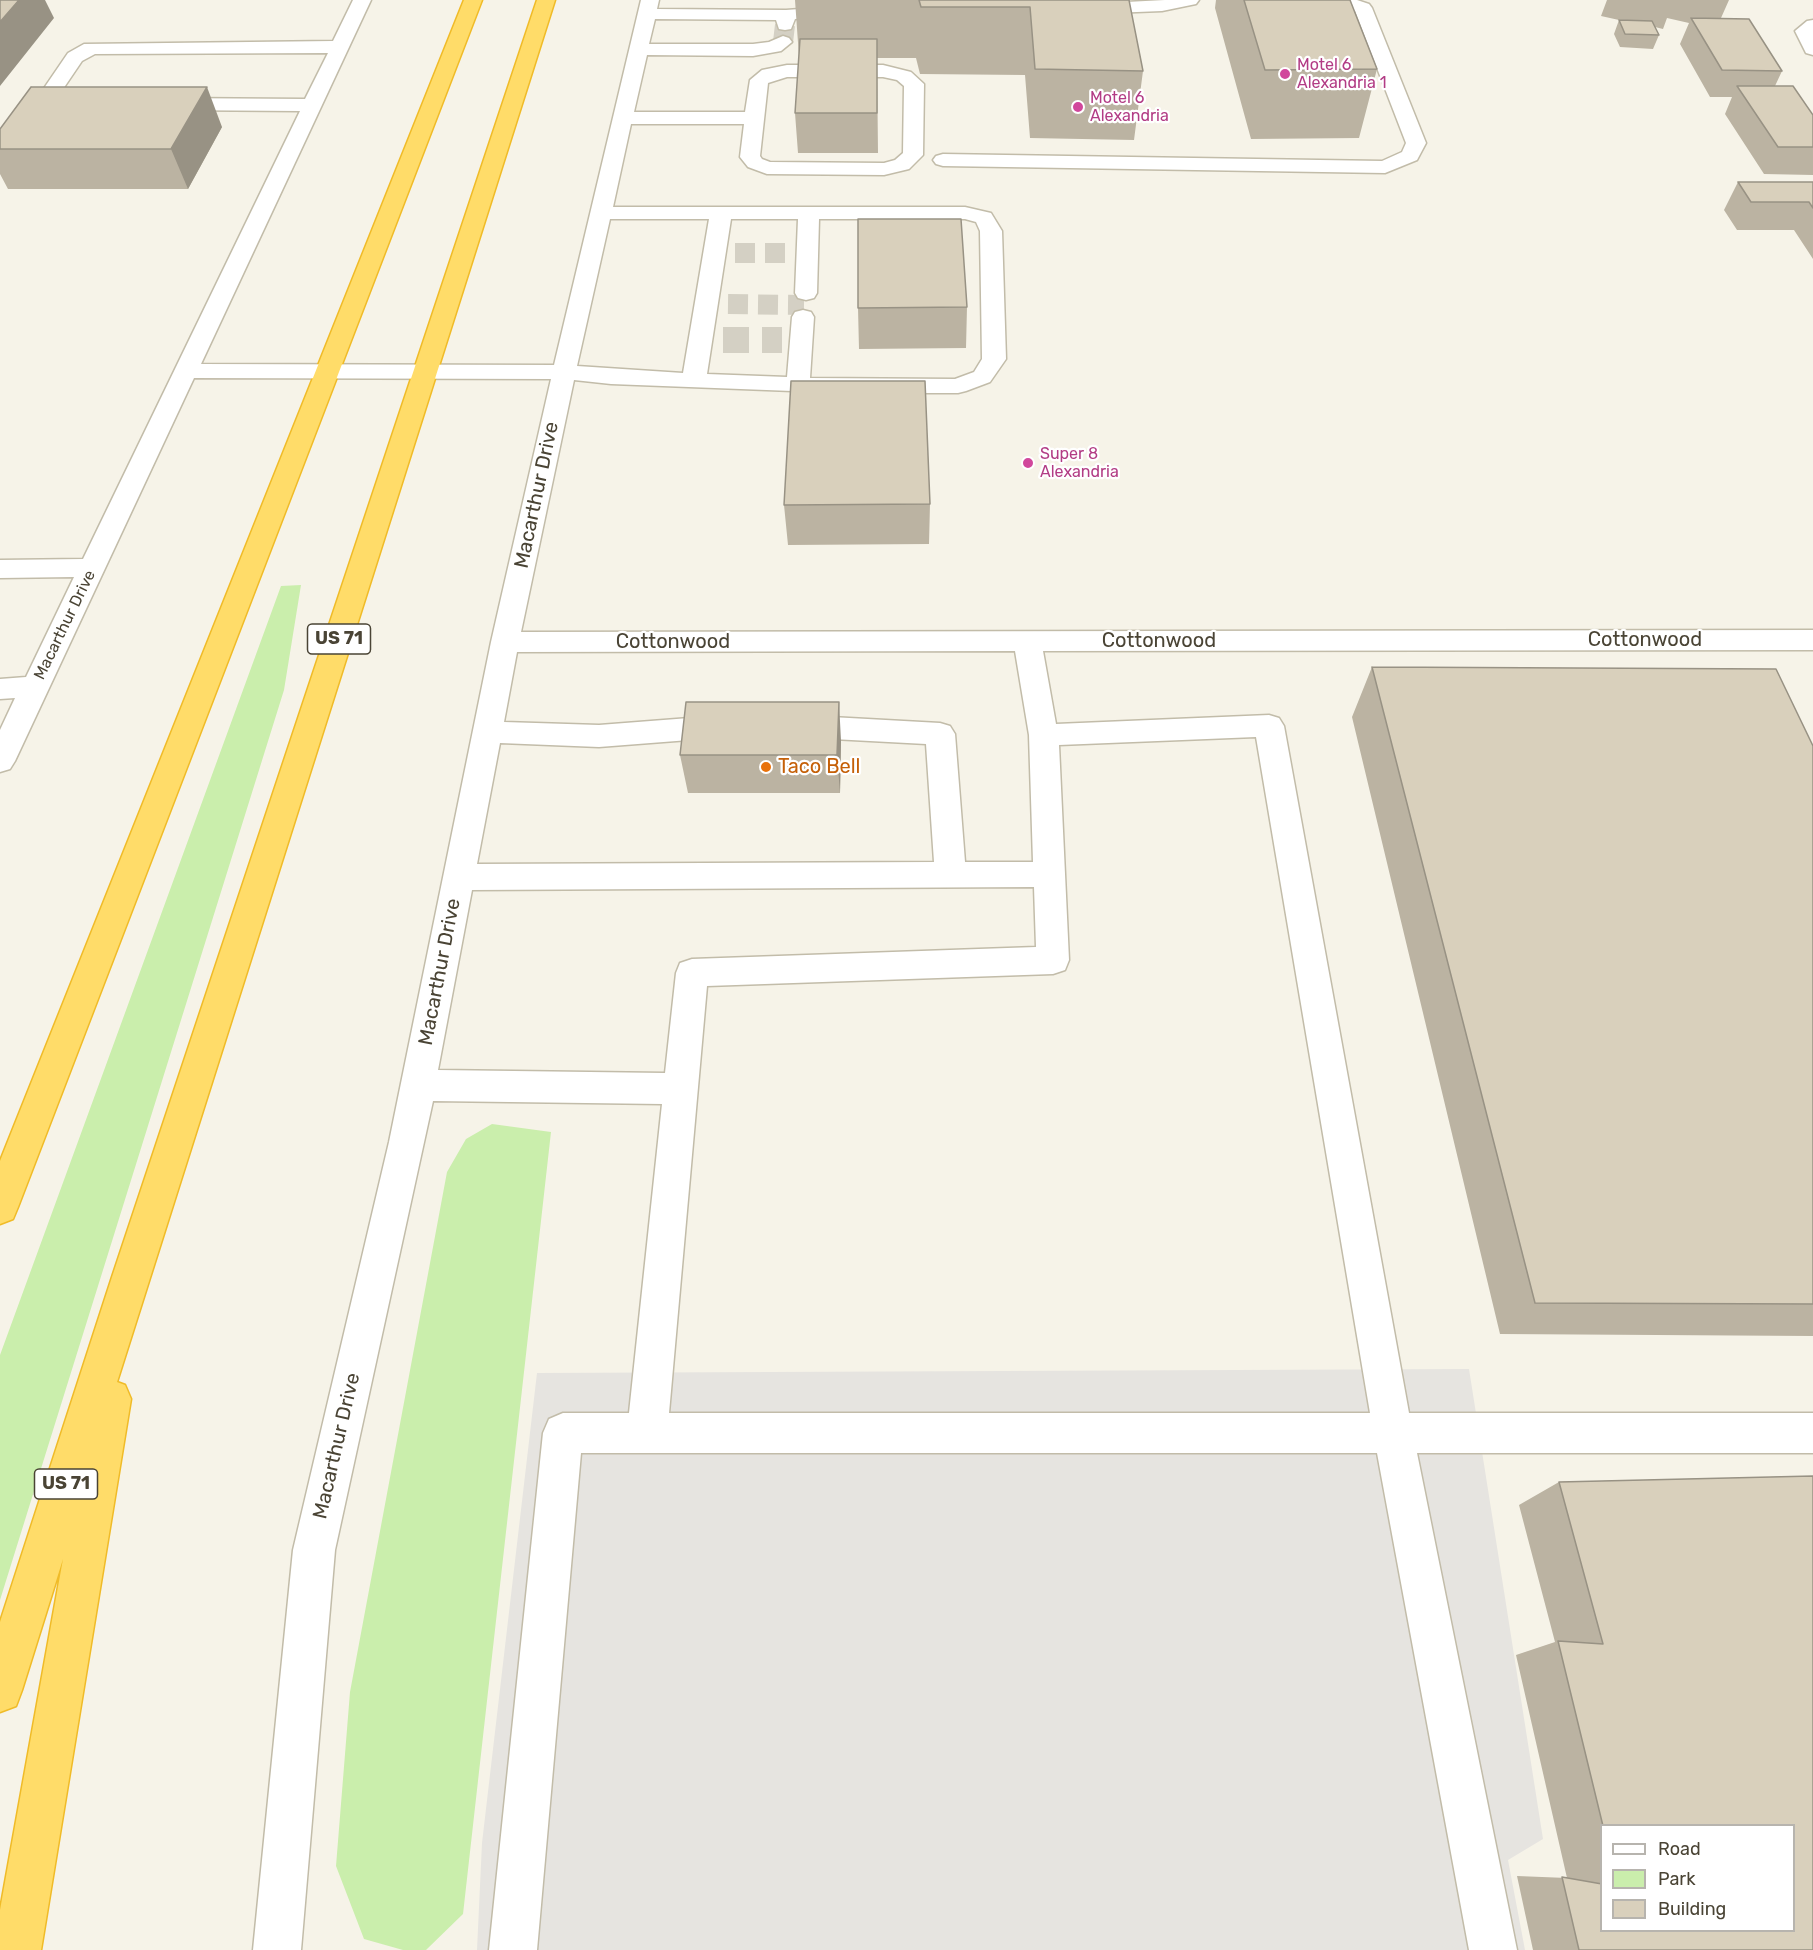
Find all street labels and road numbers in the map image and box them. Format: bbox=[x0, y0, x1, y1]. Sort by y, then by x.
street label: Macarthur Drive bbox=[510, 420, 564, 570]
street label: Macarthur Drive bbox=[30, 567, 100, 683]
road number: US 71 bbox=[308, 624, 370, 654]
street label: Cottonwood bbox=[1588, 628, 1702, 652]
street label: Cottonwood bbox=[1102, 629, 1216, 653]
street label: Cottonwood bbox=[616, 630, 730, 654]
street label: Macarthur Drive bbox=[414, 896, 466, 1048]
street label: Macarthur Drive bbox=[309, 1371, 365, 1521]
road number: US 71 bbox=[34, 1469, 98, 1499]

